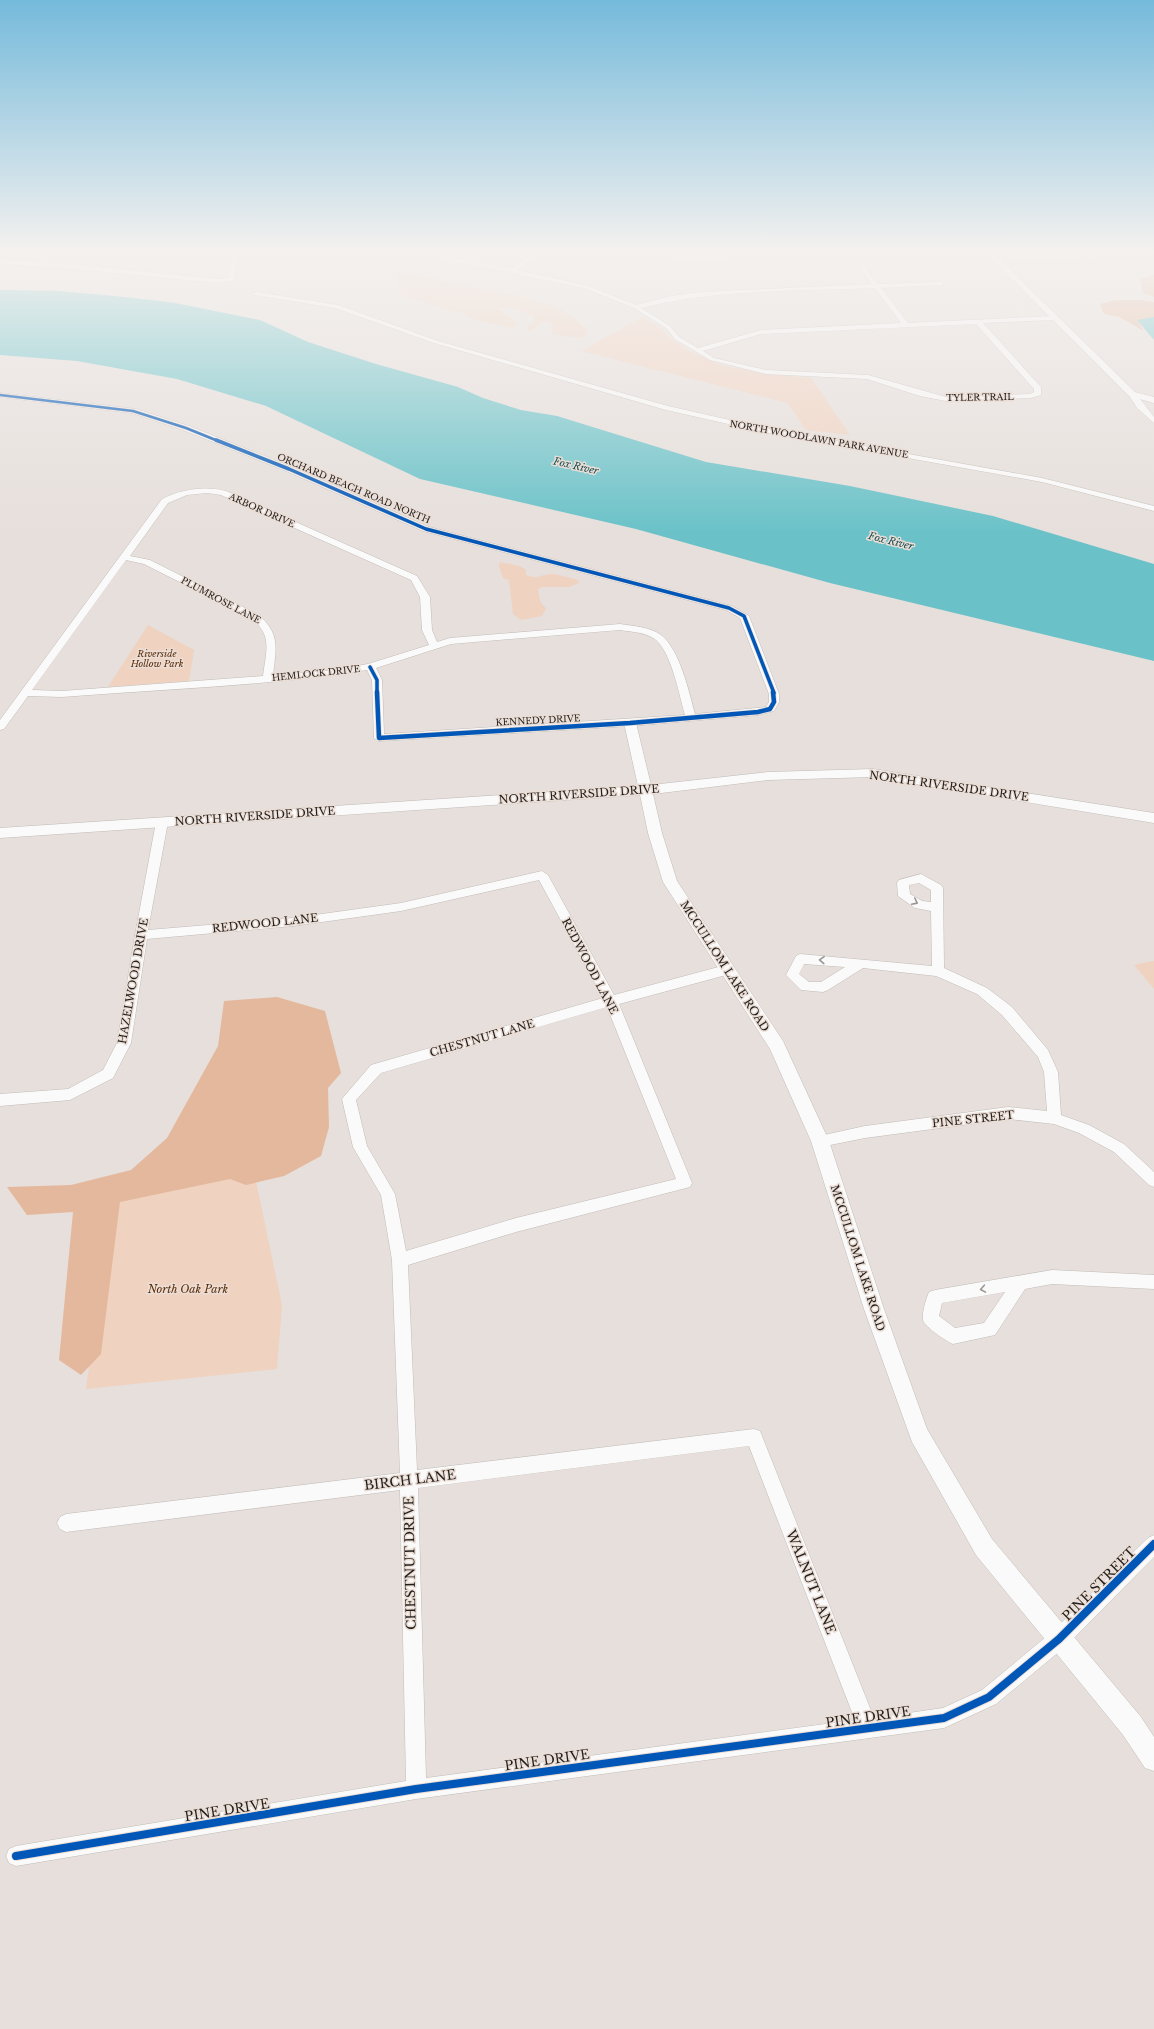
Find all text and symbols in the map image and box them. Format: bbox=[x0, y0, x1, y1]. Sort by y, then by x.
street label: TYLER TRAIL bbox=[946, 391, 1014, 403]
street label: NORTH WOODLAWN PARK AVENUE bbox=[729, 418, 910, 460]
street label: ORCHARD BEACH ROAD NORTH bbox=[276, 451, 432, 525]
water label: Fox River bbox=[551, 454, 600, 478]
street label: ARBOR DRIVE bbox=[226, 490, 297, 530]
water label: Fox River bbox=[866, 529, 915, 553]
street label: PLUMROSE LANE bbox=[179, 574, 263, 626]
park label: Riverside Hollow Park bbox=[130, 648, 184, 669]
street label: HEMLOCK DRIVE bbox=[271, 663, 361, 683]
street label: KENNEDY DRIVE bbox=[495, 712, 581, 728]
street label: NORTH RIVERSIDE DRIVE bbox=[868, 768, 1030, 804]
street label: NORTH RIVERSIDE DRIVE bbox=[498, 781, 660, 807]
street label: NORTH RIVERSIDE DRIVE bbox=[174, 803, 336, 829]
one-way arrow bbox=[910, 897, 918, 905]
street label: MCCULLOM LAKE ROAD bbox=[677, 898, 773, 1034]
street label: REDWOOD LANE bbox=[211, 910, 319, 936]
street label: REDWOOD LANE bbox=[559, 916, 621, 1016]
street label: HAZELWOOD DRIVE bbox=[115, 917, 151, 1045]
one-way arrow bbox=[819, 956, 825, 965]
street label: CHESTNUT LANE bbox=[428, 1016, 536, 1060]
street label: PINE STREET bbox=[931, 1108, 1015, 1130]
street label: MCCULLOM LAKE ROAD bbox=[828, 1183, 888, 1333]
park label: North Oak Park bbox=[147, 1282, 229, 1296]
one-way arrow bbox=[979, 1284, 986, 1293]
street label: BIRCH LANE bbox=[363, 1466, 457, 1494]
street label: CHESTNUT DRIVE bbox=[400, 1496, 420, 1630]
street label: WALNUT LANE bbox=[782, 1526, 840, 1637]
street label: PINE STREET bbox=[1059, 1543, 1140, 1624]
street label: PINE DRIVE bbox=[824, 1703, 912, 1731]
street label: PINE DRIVE bbox=[503, 1746, 591, 1774]
street label: PINE DRIVE bbox=[183, 1795, 271, 1825]

